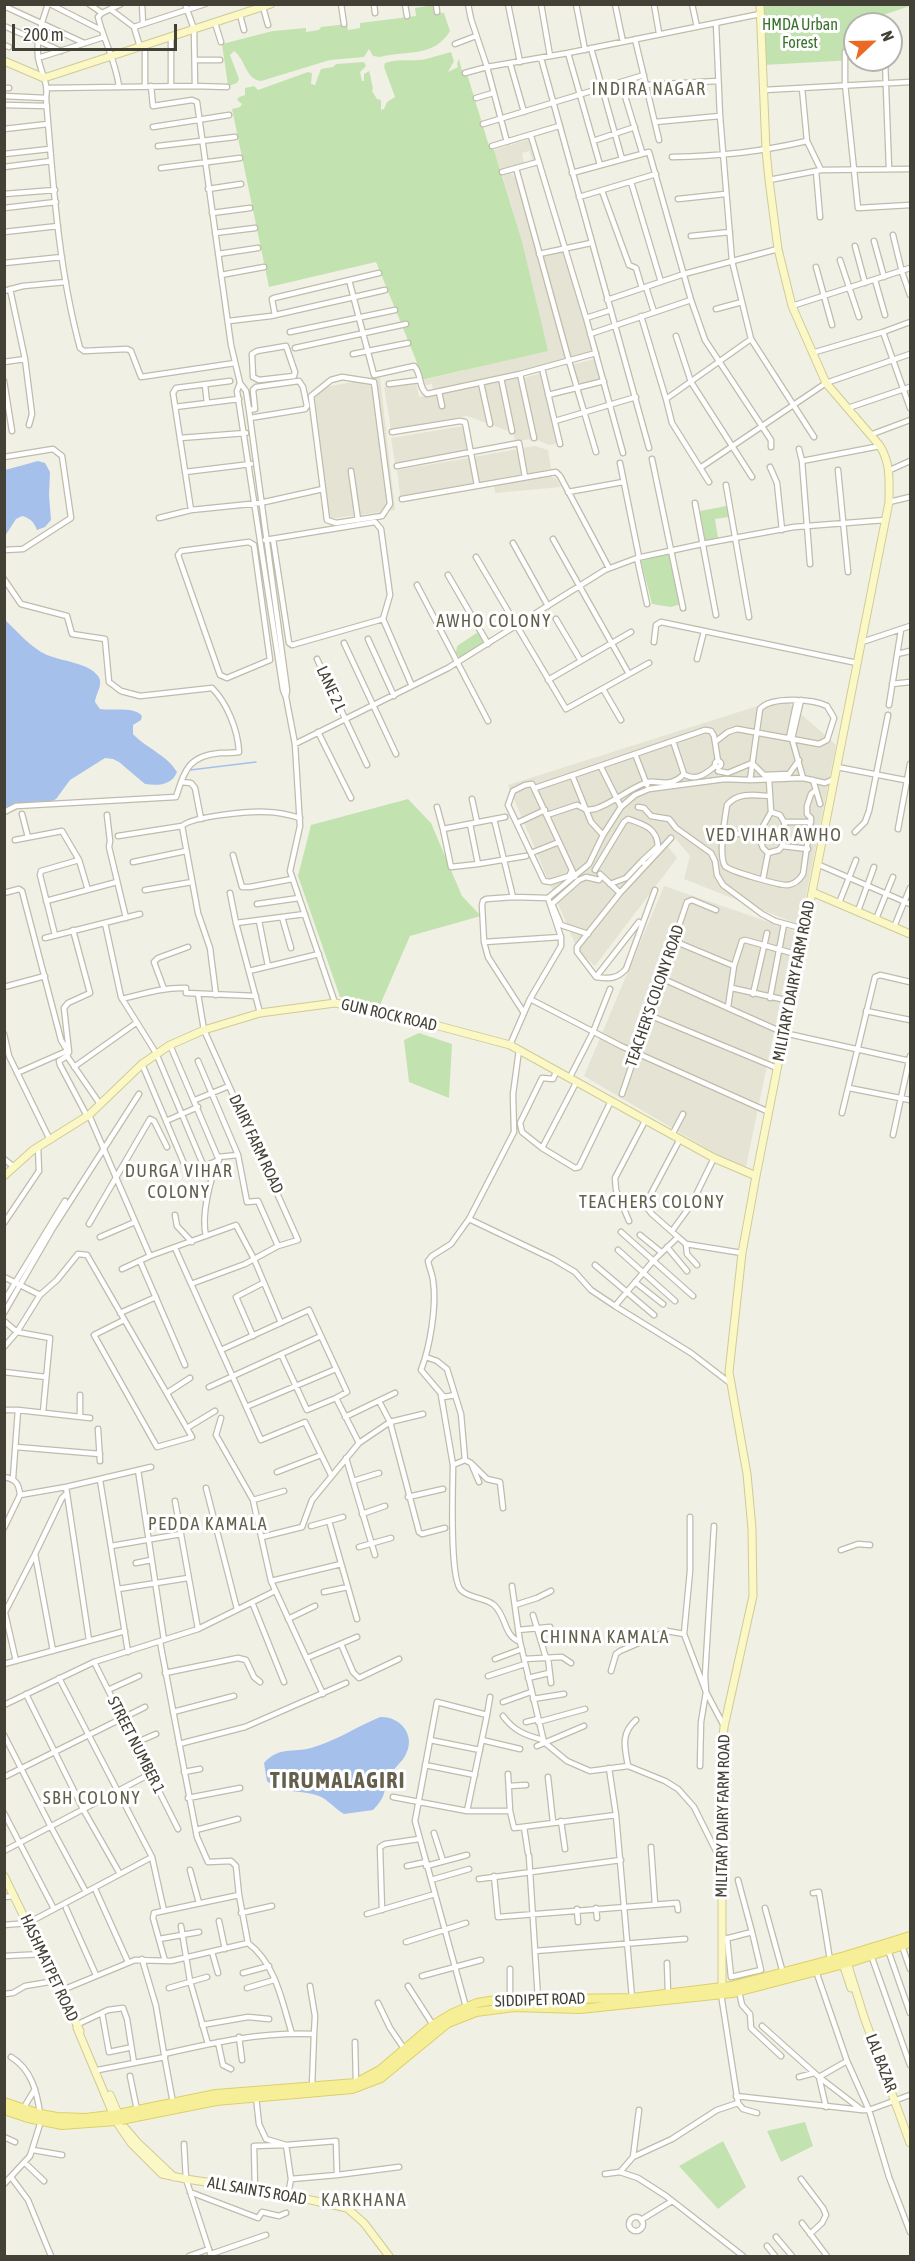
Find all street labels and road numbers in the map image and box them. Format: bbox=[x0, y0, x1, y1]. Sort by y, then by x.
street label: LANE 2 L bbox=[312, 663, 350, 715]
street label: MILITARY DAIRY FARM ROAD bbox=[769, 899, 819, 1063]
street label: TEACHER'S COLONY ROAD bbox=[622, 923, 688, 1069]
street label: GUN ROCK ROAD bbox=[339, 995, 439, 1035]
street label: DAIRY FARM ROAD bbox=[225, 1092, 287, 1196]
street label: STREET NUMBER 1 bbox=[103, 1693, 169, 1797]
street label: MILITARY DAIRY FARM ROAD bbox=[712, 1734, 734, 1898]
street label: HASHMATPET ROAD bbox=[16, 1911, 82, 2025]
street label: SIDDIPET ROAD bbox=[494, 1989, 586, 2011]
street label: LAL BAZAR bbox=[861, 2031, 901, 2095]
street label: ALL SAINTS ROAD bbox=[206, 2173, 308, 2209]

